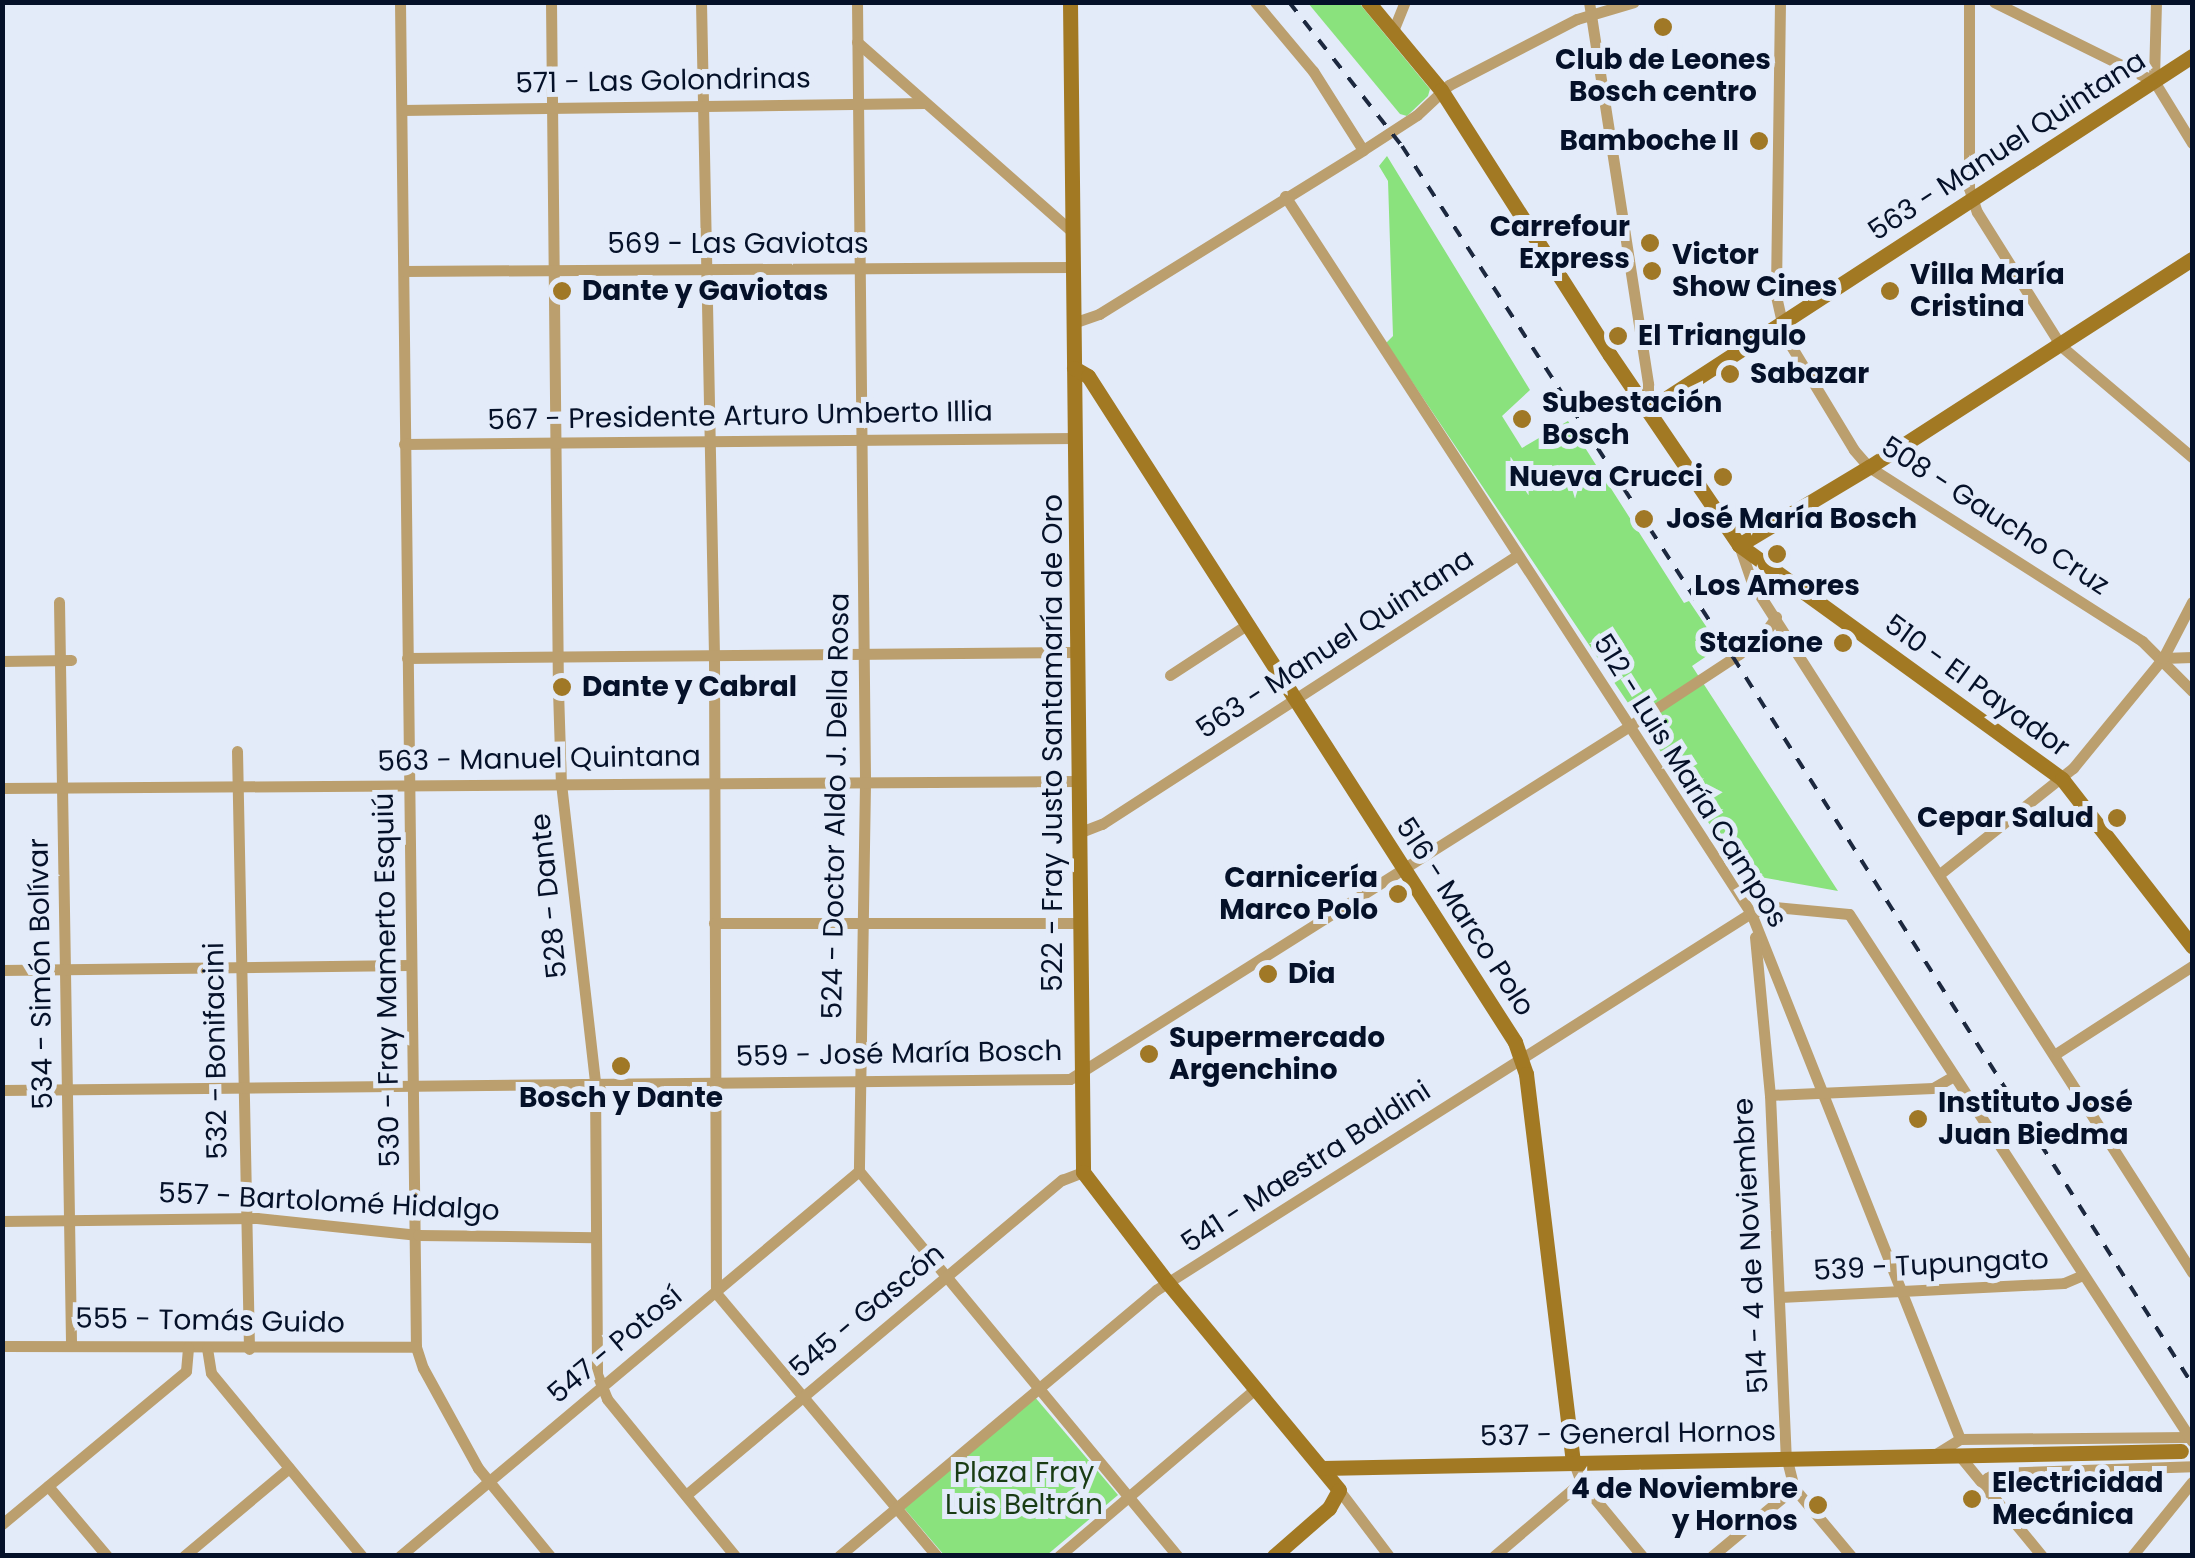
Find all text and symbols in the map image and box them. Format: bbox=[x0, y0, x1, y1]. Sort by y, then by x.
marker: Club de Leones Bosch centro bbox=[1652, 16, 1674, 38]
place label: Club de Leones Bosch centro bbox=[1555, 43, 1771, 109]
street label: 563 - Manuel Quintana bbox=[1862, 44, 2152, 248]
street label: 571 - Las Golondrinas bbox=[515, 62, 811, 100]
place label: Bamboche II bbox=[1560, 124, 1739, 158]
marker: Bamboche II bbox=[1748, 130, 1770, 152]
place label: Carrefour Express bbox=[1490, 210, 1630, 276]
street label: 569 - Las Gaviotas bbox=[607, 227, 869, 261]
marker: Carrefour Express bbox=[1639, 232, 1661, 254]
place label: Victor Show Cines bbox=[1672, 238, 1837, 304]
place label: Villa María Cristina bbox=[1910, 258, 2065, 324]
marker: Victor Show Cines bbox=[1641, 260, 1663, 282]
place label: Dante y Gaviotas bbox=[582, 274, 828, 308]
marker: Dante y Gaviotas bbox=[551, 280, 573, 302]
marker: Villa María Cristina bbox=[1879, 280, 1901, 302]
place label: El Triangulo bbox=[1638, 319, 1806, 353]
marker: El Triangulo bbox=[1607, 325, 1629, 347]
place label: Sabazar bbox=[1750, 357, 1869, 391]
marker: Sabazar bbox=[1719, 363, 1741, 385]
place label: Subestación Bosch bbox=[1542, 386, 1722, 452]
street label: 567 - Presidente Arturo Umberto Illia bbox=[487, 395, 993, 437]
marker: Subestación Bosch bbox=[1511, 408, 1533, 430]
street label: 508 - Gaucho Cruz bbox=[1875, 430, 2115, 602]
place label: Nueva Crucci bbox=[1509, 460, 1703, 494]
marker: Nueva Crucci bbox=[1712, 466, 1734, 488]
street label: 522 - Fray Justo Santamaría de Oro bbox=[1036, 494, 1070, 992]
place label: José María Bosch bbox=[1666, 502, 1917, 536]
marker: José María Bosch bbox=[1631, 506, 1657, 532]
street label: 563 - Manuel Quintana bbox=[1190, 542, 1480, 746]
marker: Los Amores bbox=[1766, 543, 1788, 565]
place label: Los Amores bbox=[1694, 569, 1860, 603]
street label: 524 - Doctor Aldo J. Della Rosa bbox=[815, 592, 857, 1020]
street label: 510 - El Payador bbox=[1878, 608, 2076, 764]
place label: Stazione bbox=[1699, 626, 1823, 660]
street label: 512 - Luis María Campos bbox=[1586, 628, 1794, 934]
marker: Stazione bbox=[1832, 632, 1854, 654]
place label: Dante y Cabral bbox=[582, 670, 797, 704]
marker: Dante y Cabral bbox=[551, 676, 573, 698]
street label: 563 - Manuel Quintana bbox=[377, 739, 701, 779]
street label: 530 - Fray Mamerto Esquiú bbox=[367, 792, 407, 1168]
place label: Cepar Salud bbox=[1917, 801, 2094, 835]
marker: Cepar Salud bbox=[2104, 805, 2130, 831]
street label: 528 - Dante bbox=[524, 812, 574, 980]
street label: 516 - Marco Polo bbox=[1388, 812, 1542, 1022]
street label: 534 - Simón Bolívar bbox=[22, 838, 60, 1110]
place label: Carnicería Marco Polo bbox=[1219, 861, 1378, 927]
marker: Carnicería Marco Polo bbox=[1387, 883, 1409, 905]
street label: 532 - Bonifacini bbox=[197, 942, 235, 1160]
place label: Dia bbox=[1288, 957, 1336, 991]
marker: Dia bbox=[1257, 963, 1279, 985]
place label: Supermercado Argenchino bbox=[1169, 1021, 1385, 1087]
street label: 559 - José María Bosch bbox=[735, 1034, 1063, 1074]
marker: Supermercado Argenchino bbox=[1138, 1043, 1160, 1065]
marker: Bosch y Dante bbox=[610, 1055, 632, 1077]
street label: 541 - Maestra Baldini bbox=[1175, 1074, 1437, 1260]
place label: Bosch y Dante bbox=[519, 1081, 723, 1115]
place label: Instituto José Juan Biedma bbox=[1938, 1086, 2133, 1152]
street label: 514 - 4 de Noviembre bbox=[1726, 1097, 1776, 1395]
marker: Instituto José Juan Biedma bbox=[1907, 1108, 1929, 1130]
street label: 557 - Bartolomé Hidalgo bbox=[157, 1176, 501, 1228]
street label: 545 - Gascón bbox=[783, 1237, 951, 1385]
street label: 539 - Tupungato bbox=[1812, 1242, 2050, 1288]
street label: 547 - Potosí bbox=[541, 1279, 689, 1411]
street label: 555 - Tomás Guido bbox=[75, 1302, 345, 1340]
street label: 537 - General Hornos bbox=[1480, 1415, 1776, 1453]
park label: Plaza Fray Luis Beltrán bbox=[945, 1456, 1103, 1522]
place label: Electricidad Mecánica bbox=[1992, 1466, 2163, 1532]
place label: 4 de Noviembre y Hornos bbox=[1571, 1472, 1798, 1538]
marker: Electricidad Mecánica bbox=[1961, 1488, 1983, 1510]
marker: 4 de Noviembre y Hornos bbox=[1807, 1494, 1829, 1516]

